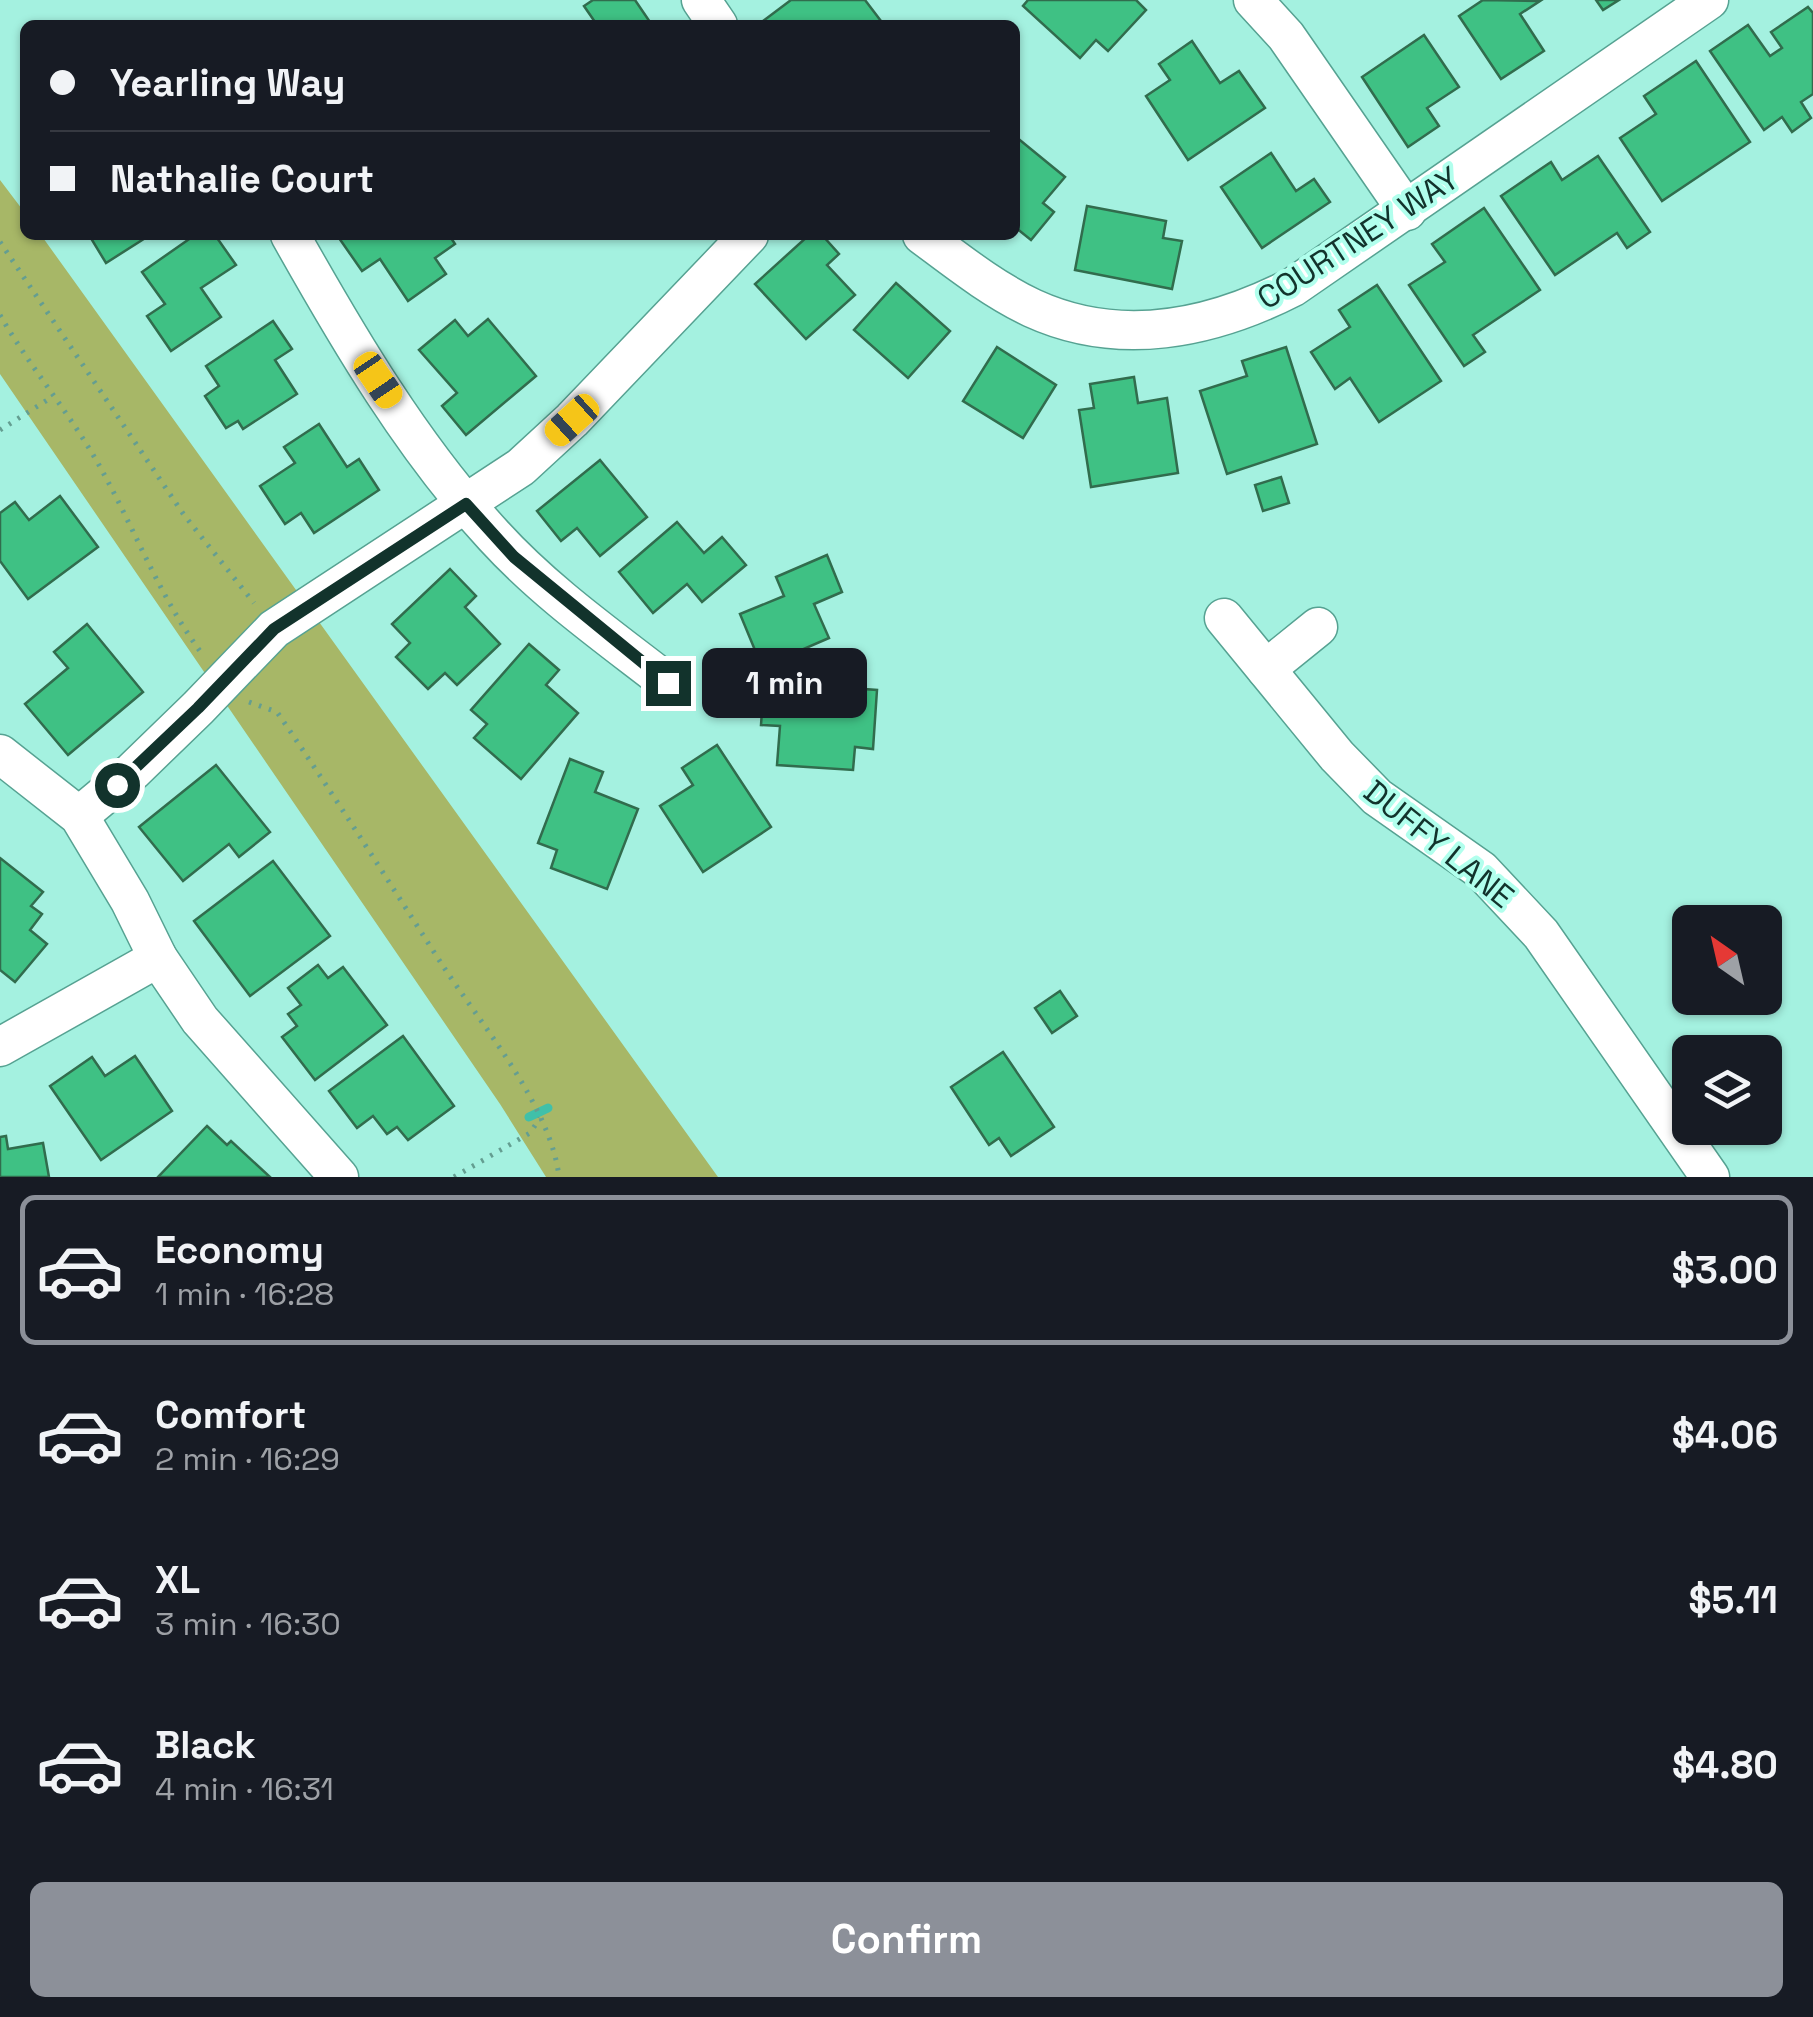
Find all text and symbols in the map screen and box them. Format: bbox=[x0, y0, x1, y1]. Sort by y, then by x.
text: Yearling Way bbox=[110, 59, 345, 107]
text: Nathalie Court bbox=[110, 155, 374, 203]
street label: COURTNEY WAY bbox=[1250, 158, 1467, 318]
car bbox=[349, 347, 407, 413]
car bbox=[540, 389, 604, 451]
callout: 1 min bbox=[703, 648, 868, 718]
route end bbox=[646, 661, 691, 706]
text: 1 min bbox=[745, 663, 824, 703]
route start bbox=[95, 763, 140, 808]
street label: DUFFY LANE bbox=[1356, 771, 1522, 917]
north arrow bbox=[1672, 905, 1782, 1015]
map controls bbox=[1672, 905, 1782, 1145]
button: layers bbox=[1672, 1035, 1782, 1145]
icon: car bbox=[35, 1225, 125, 1315]
text: Economy bbox=[155, 1226, 324, 1274]
text: $3.00 bbox=[1672, 1246, 1778, 1294]
text: 1 min · 16:28 bbox=[155, 1274, 334, 1314]
icon: car bbox=[35, 1390, 125, 1480]
text: Comfort bbox=[155, 1391, 306, 1439]
text: $4.06 bbox=[1672, 1411, 1778, 1459]
text: 2 min · 16:29 bbox=[155, 1439, 340, 1479]
icon: car bbox=[35, 1555, 125, 1645]
text: XL bbox=[155, 1556, 200, 1604]
text: $5.11 bbox=[1688, 1576, 1778, 1624]
text: 3 min · 16:30 bbox=[155, 1604, 341, 1644]
icon: car bbox=[35, 1720, 125, 1810]
text: Black bbox=[155, 1721, 256, 1769]
text: $4.80 bbox=[1672, 1741, 1778, 1789]
text: 4 min · 16:31 bbox=[155, 1769, 334, 1809]
button: Confirm bbox=[30, 1882, 1783, 1997]

